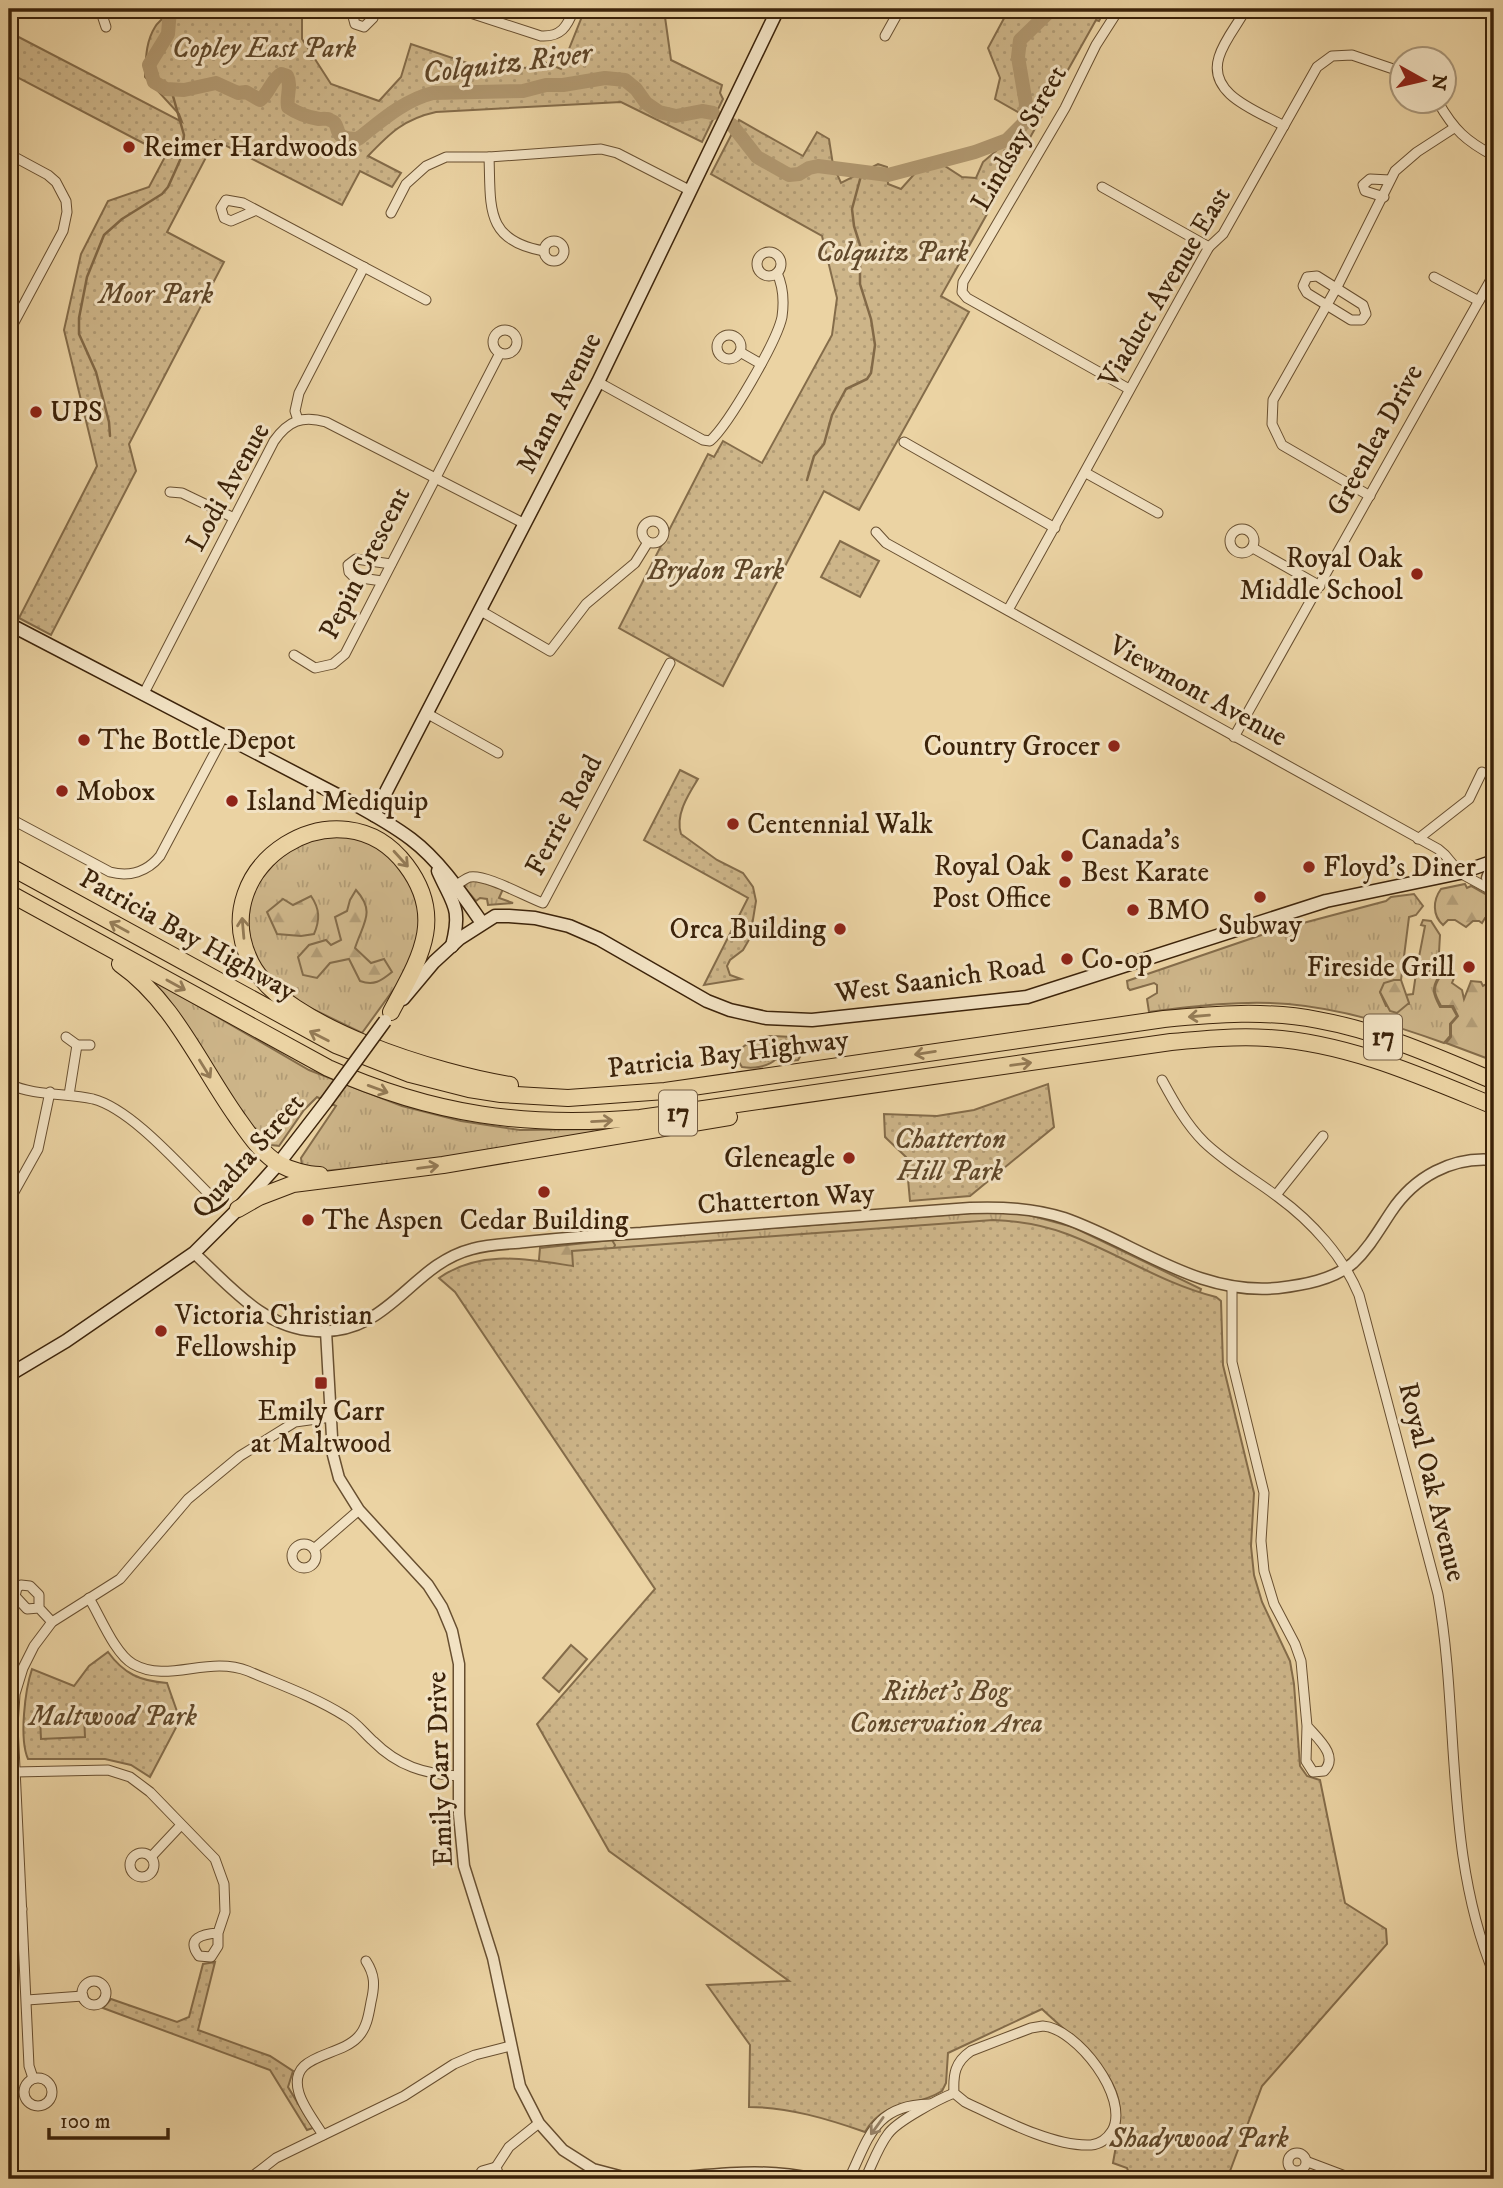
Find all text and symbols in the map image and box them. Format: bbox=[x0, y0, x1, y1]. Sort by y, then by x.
park label: Copley East Park bbox=[172, 31, 356, 66]
water label: Colquitz River bbox=[420, 35, 596, 93]
north arrow bbox=[1388, 46, 1458, 116]
street label: Lindsay Street bbox=[963, 59, 1075, 217]
text: N bbox=[1426, 73, 1451, 92]
place label: Reimer Hardwoods bbox=[143, 130, 357, 165]
marker: Reimer Hardwoods bbox=[121, 139, 137, 155]
street label: Viaduct Avenue East bbox=[1091, 180, 1239, 395]
park label: Colquitz Park bbox=[815, 235, 969, 271]
park label: Moor Park bbox=[97, 277, 214, 312]
street label: Mann Avenue bbox=[509, 327, 609, 479]
street label: Greenlea Drive bbox=[1319, 358, 1431, 522]
place label: UPS bbox=[50, 395, 103, 430]
marker: UPS bbox=[28, 404, 44, 420]
street label: Lodi Avenue bbox=[178, 417, 278, 557]
street label: Pepin Crescent bbox=[312, 481, 418, 645]
place label: Royal Oak Middle School bbox=[1239, 541, 1404, 608]
park label: Brydon Park bbox=[647, 553, 785, 588]
marker: Royal Oak Middle School bbox=[1409, 566, 1425, 582]
street label: Viewmont Avenue bbox=[1102, 627, 1293, 755]
place label: The Bottle Depot bbox=[98, 723, 296, 758]
place label: Country Grocer bbox=[923, 729, 1101, 764]
marker: The Bottle Depot bbox=[76, 732, 92, 748]
marker: Country Grocer bbox=[1106, 738, 1122, 754]
street label: Ferrie Road bbox=[518, 749, 610, 881]
place label: Mobox bbox=[76, 774, 156, 809]
marker: Mobox bbox=[54, 783, 70, 799]
place label: Island Mediquip bbox=[246, 784, 428, 819]
marker: Island Mediquip bbox=[224, 793, 240, 809]
place label: Centennial Walk bbox=[747, 807, 933, 842]
marker: Centennial Walk bbox=[725, 816, 741, 832]
place label: Canada's Best Karate bbox=[1081, 823, 1209, 890]
marker: Canada's Best Karate bbox=[1059, 848, 1075, 864]
place label: Royal Oak Post Office bbox=[932, 849, 1051, 916]
one-way arrow bbox=[392, 850, 409, 867]
place label: Floyd's Diner bbox=[1323, 850, 1477, 885]
marker: Floyd's Diner bbox=[1301, 859, 1317, 875]
street label: Patricia Bay Highway bbox=[73, 861, 303, 1009]
marker: Royal Oak Post Office bbox=[1057, 874, 1073, 890]
marker: Subway bbox=[1252, 889, 1268, 905]
place label: BMO bbox=[1147, 893, 1210, 928]
marker: BMO bbox=[1125, 902, 1141, 918]
place label: Subway bbox=[1218, 908, 1303, 943]
place label: Orca Building bbox=[670, 912, 826, 947]
one-way arrow bbox=[236, 918, 249, 940]
one-way arrow bbox=[110, 920, 130, 934]
marker: Orca Building bbox=[832, 921, 848, 937]
place label: Co-op bbox=[1081, 942, 1152, 977]
street label: West Saanich Road bbox=[832, 947, 1047, 1011]
place label: Fireside Grill bbox=[1306, 950, 1456, 985]
marker: Co-op bbox=[1059, 951, 1075, 967]
marker: Fireside Grill bbox=[1461, 959, 1477, 975]
one-way arrow bbox=[165, 979, 186, 992]
one-way arrow bbox=[1188, 1010, 1211, 1023]
road number: 17 bbox=[1364, 1014, 1402, 1060]
street label: Patricia Bay Highway bbox=[606, 1022, 851, 1086]
one-way arrow bbox=[309, 1028, 330, 1042]
one-way arrow bbox=[914, 1047, 937, 1060]
one-way arrow bbox=[1009, 1057, 1032, 1070]
one-way arrow bbox=[199, 1058, 213, 1078]
one-way arrow bbox=[367, 1083, 389, 1096]
street label: Quadra Street bbox=[184, 1086, 312, 1226]
road number: 17 bbox=[659, 1090, 697, 1136]
one-way arrow bbox=[590, 1114, 613, 1127]
park label: Chatterton Hill Park bbox=[894, 1122, 1006, 1189]
place label: Gleneagle bbox=[724, 1141, 835, 1176]
marker: Gleneagle bbox=[841, 1150, 857, 1166]
one-way arrow bbox=[416, 1161, 439, 1174]
street label: Chatterton Way bbox=[696, 1175, 876, 1223]
marker: Cedar Building bbox=[536, 1184, 552, 1200]
place label: The Aspen bbox=[322, 1203, 443, 1238]
place label: Cedar Building bbox=[460, 1203, 629, 1238]
marker: The Aspen bbox=[300, 1212, 316, 1228]
place label: Victoria Christian Fellowship bbox=[174, 1298, 373, 1365]
marker: Victoria Christian Fellowship bbox=[153, 1323, 169, 1339]
marker: Emily Carr at Maltwood bbox=[313, 1375, 329, 1391]
street label: Royal Oak Avenue bbox=[1390, 1379, 1474, 1585]
place label: Emily Carr at Maltwood bbox=[251, 1394, 391, 1461]
street label: Emily Carr Drive bbox=[419, 1671, 461, 1867]
park label: Rithet's Bog Conservation Area bbox=[849, 1674, 1043, 1741]
park label: Maltwood Park bbox=[27, 1699, 197, 1734]
scale bar bbox=[49, 2097, 168, 2141]
text: 100 m bbox=[60, 2109, 111, 2135]
one-way arrow bbox=[870, 2116, 884, 2135]
park label: Shadywood Park bbox=[1108, 2121, 1289, 2156]

